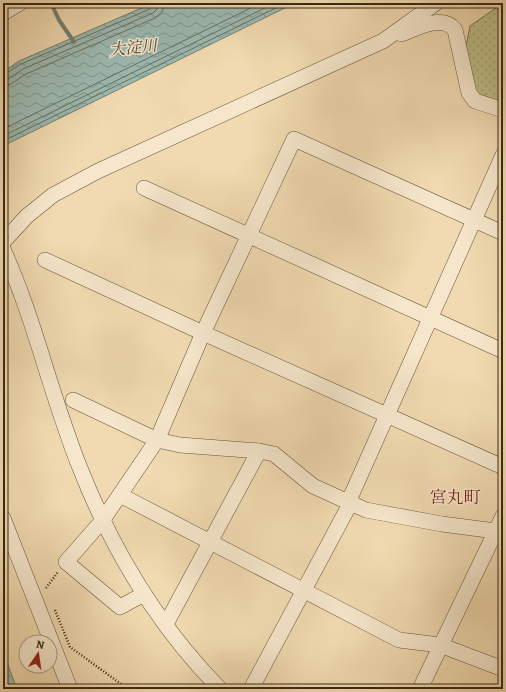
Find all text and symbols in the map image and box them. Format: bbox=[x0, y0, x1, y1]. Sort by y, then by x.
water label: 大淀川 bbox=[108, 34, 160, 61]
district label: 宮丸町 bbox=[430, 486, 481, 509]
north arrow bbox=[18, 634, 58, 674]
text: N bbox=[35, 637, 46, 653]

